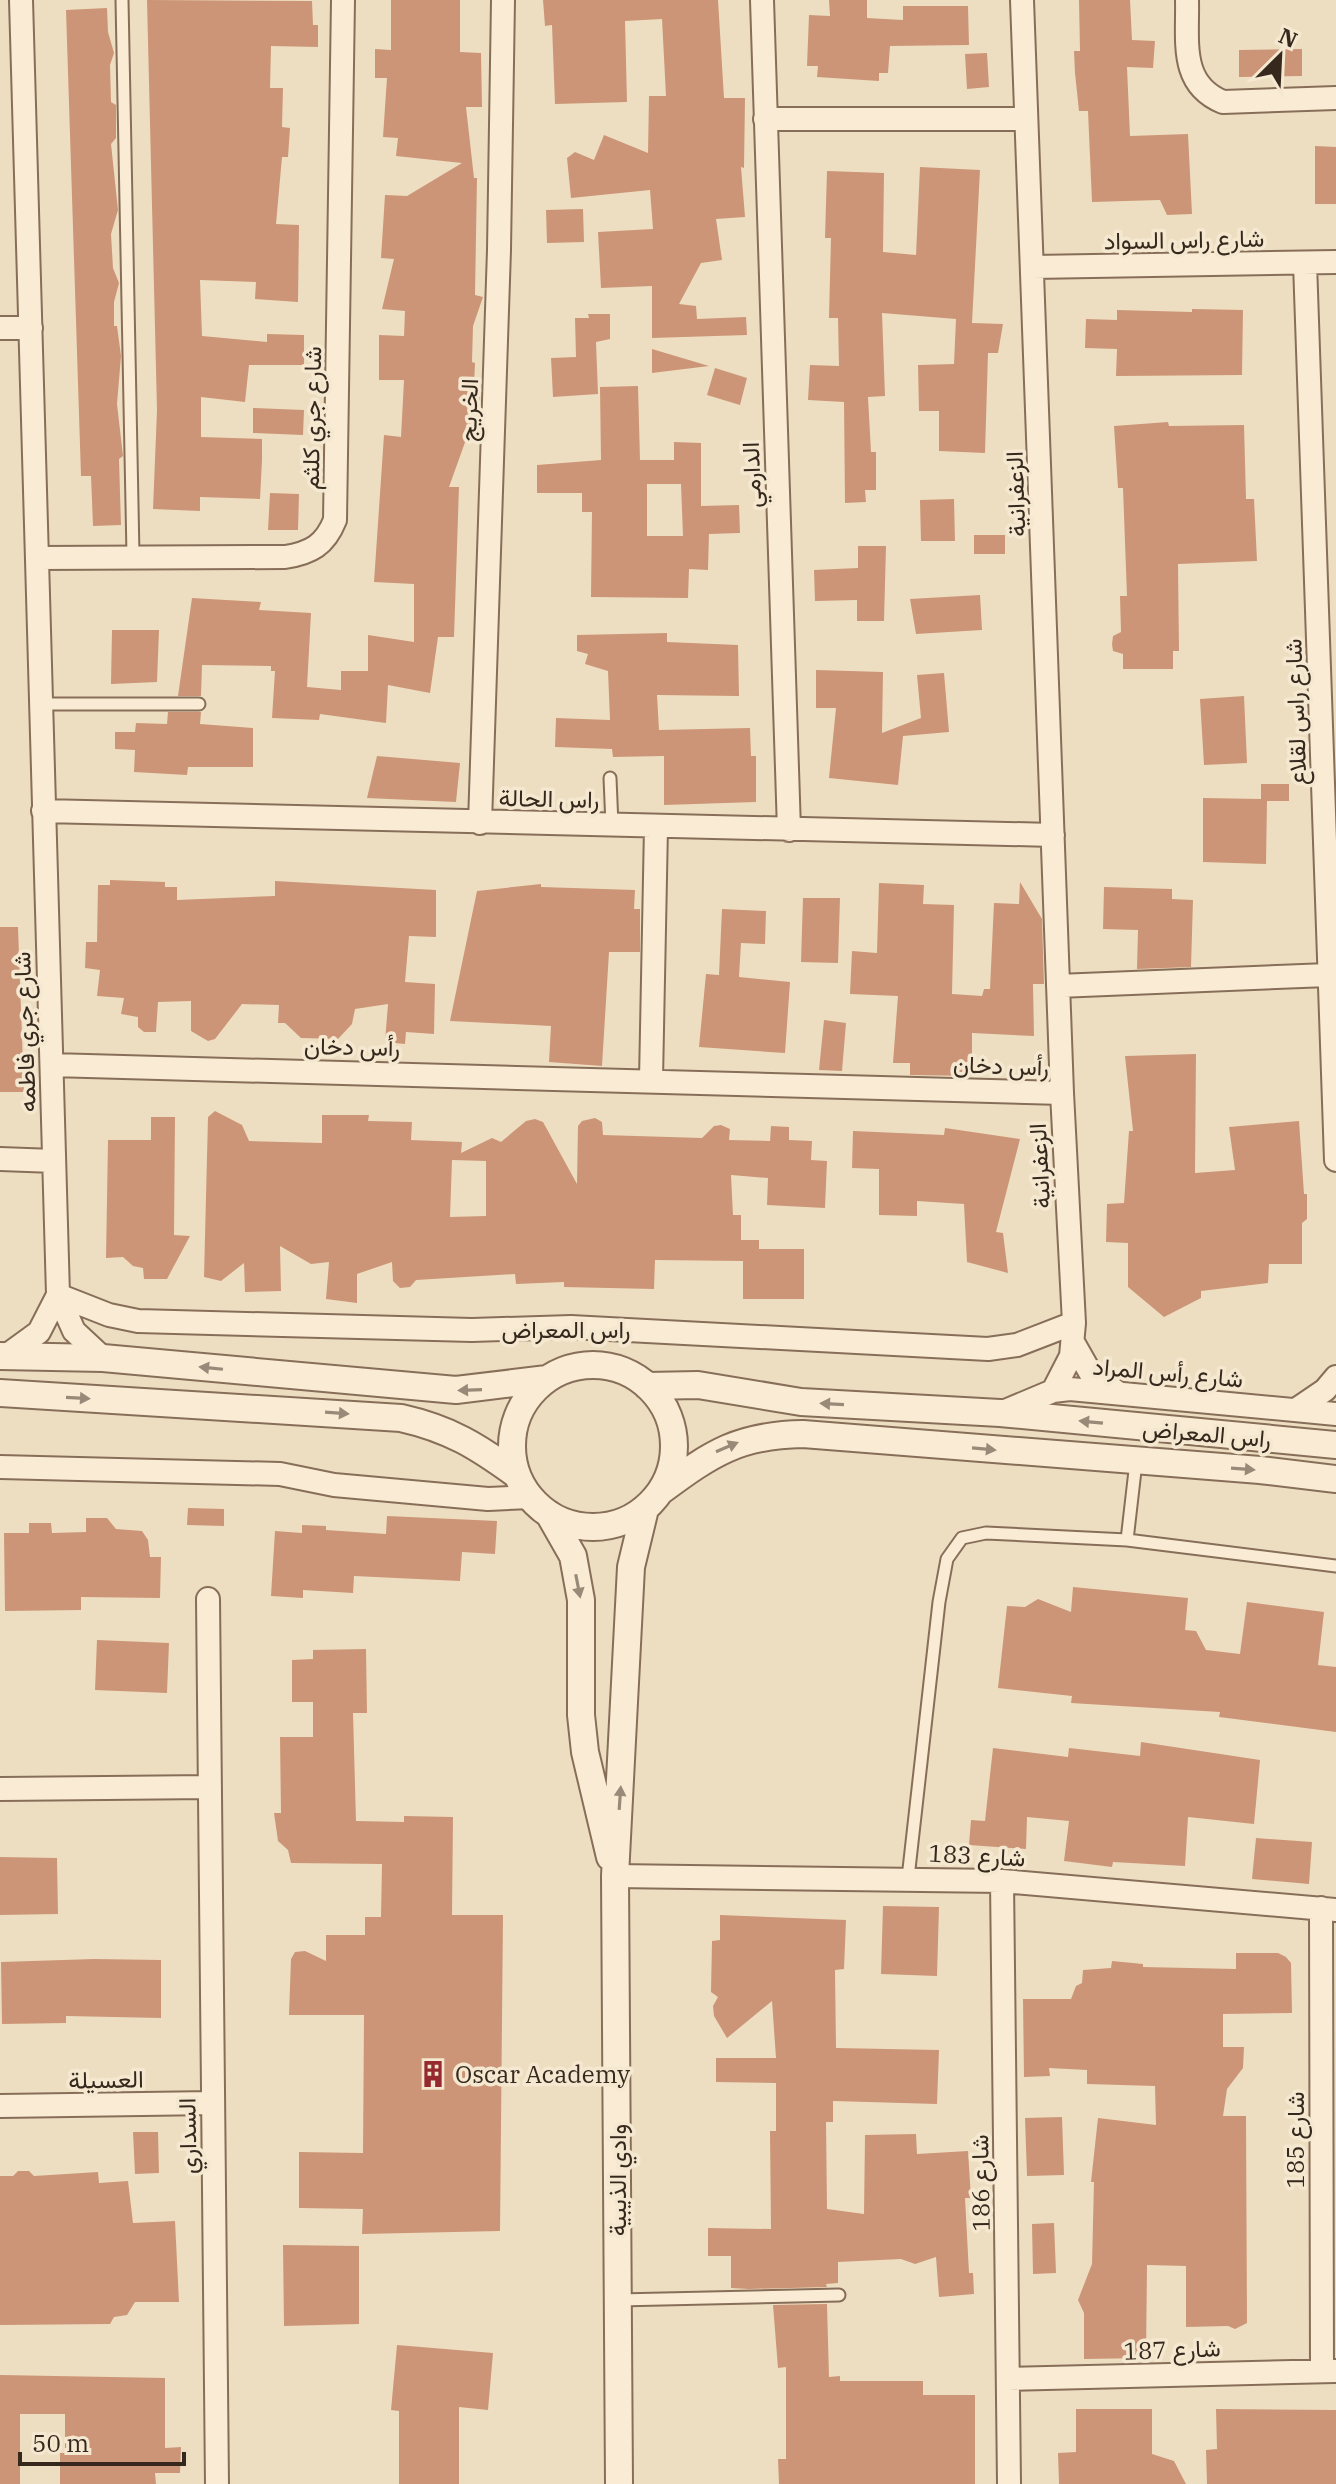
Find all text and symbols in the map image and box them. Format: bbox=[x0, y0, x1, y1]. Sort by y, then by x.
north arrow bbox=[1240, 16, 1320, 96]
text: N bbox=[1274, 20, 1302, 54]
street label: شارع راس السواد bbox=[1104, 222, 1264, 257]
street label: شارع جري كلثم bbox=[294, 346, 332, 490]
street label: الخريج bbox=[451, 378, 487, 442]
street label: الدارمي bbox=[734, 441, 772, 509]
street label: الزعفرانية bbox=[998, 451, 1032, 537]
street label: شارع راس لقلاع bbox=[1276, 638, 1315, 786]
street label: راس الحالة bbox=[498, 781, 600, 815]
street label: شارع جري فاطمه bbox=[5, 951, 47, 1113]
street label: رأس دخان bbox=[304, 1029, 400, 1063]
street label: رأس دخان bbox=[952, 1047, 1050, 1083]
street label: الزعفرانية bbox=[1021, 1122, 1057, 1210]
street label: راس المعراض bbox=[501, 1313, 631, 1345]
street label: شارع رأس المراد bbox=[1091, 1349, 1245, 1396]
one-way arrow bbox=[198, 1361, 223, 1374]
one-way arrow bbox=[457, 1383, 482, 1396]
one-way arrow bbox=[66, 1392, 91, 1405]
one-way arrow bbox=[819, 1397, 844, 1410]
one-way arrow bbox=[325, 1407, 350, 1420]
street label: راس المعراض bbox=[1141, 1411, 1273, 1455]
one-way arrow bbox=[1078, 1415, 1103, 1428]
one-way arrow bbox=[715, 1440, 739, 1453]
one-way arrow bbox=[972, 1443, 997, 1456]
one-way arrow bbox=[1231, 1463, 1256, 1476]
one-way arrow bbox=[573, 1573, 585, 1598]
one-way arrow bbox=[614, 1785, 627, 1810]
street label: شارع 183 bbox=[928, 1836, 1026, 1875]
place label: Oscar Academy bbox=[455, 2058, 630, 2090]
building icon: Oscar Academy bbox=[418, 2059, 448, 2089]
street label: العسيلة bbox=[68, 2062, 144, 2096]
street label: شارع 185 bbox=[1279, 2091, 1312, 2189]
street label: السداري bbox=[170, 2098, 208, 2174]
street label: وادي الذيبية bbox=[601, 2124, 637, 2236]
street label: شارع 186 bbox=[963, 2134, 998, 2232]
street label: شارع 187 bbox=[1123, 2331, 1221, 2368]
scale bar bbox=[20, 2416, 184, 2466]
text: 50 m bbox=[32, 2427, 89, 2459]

